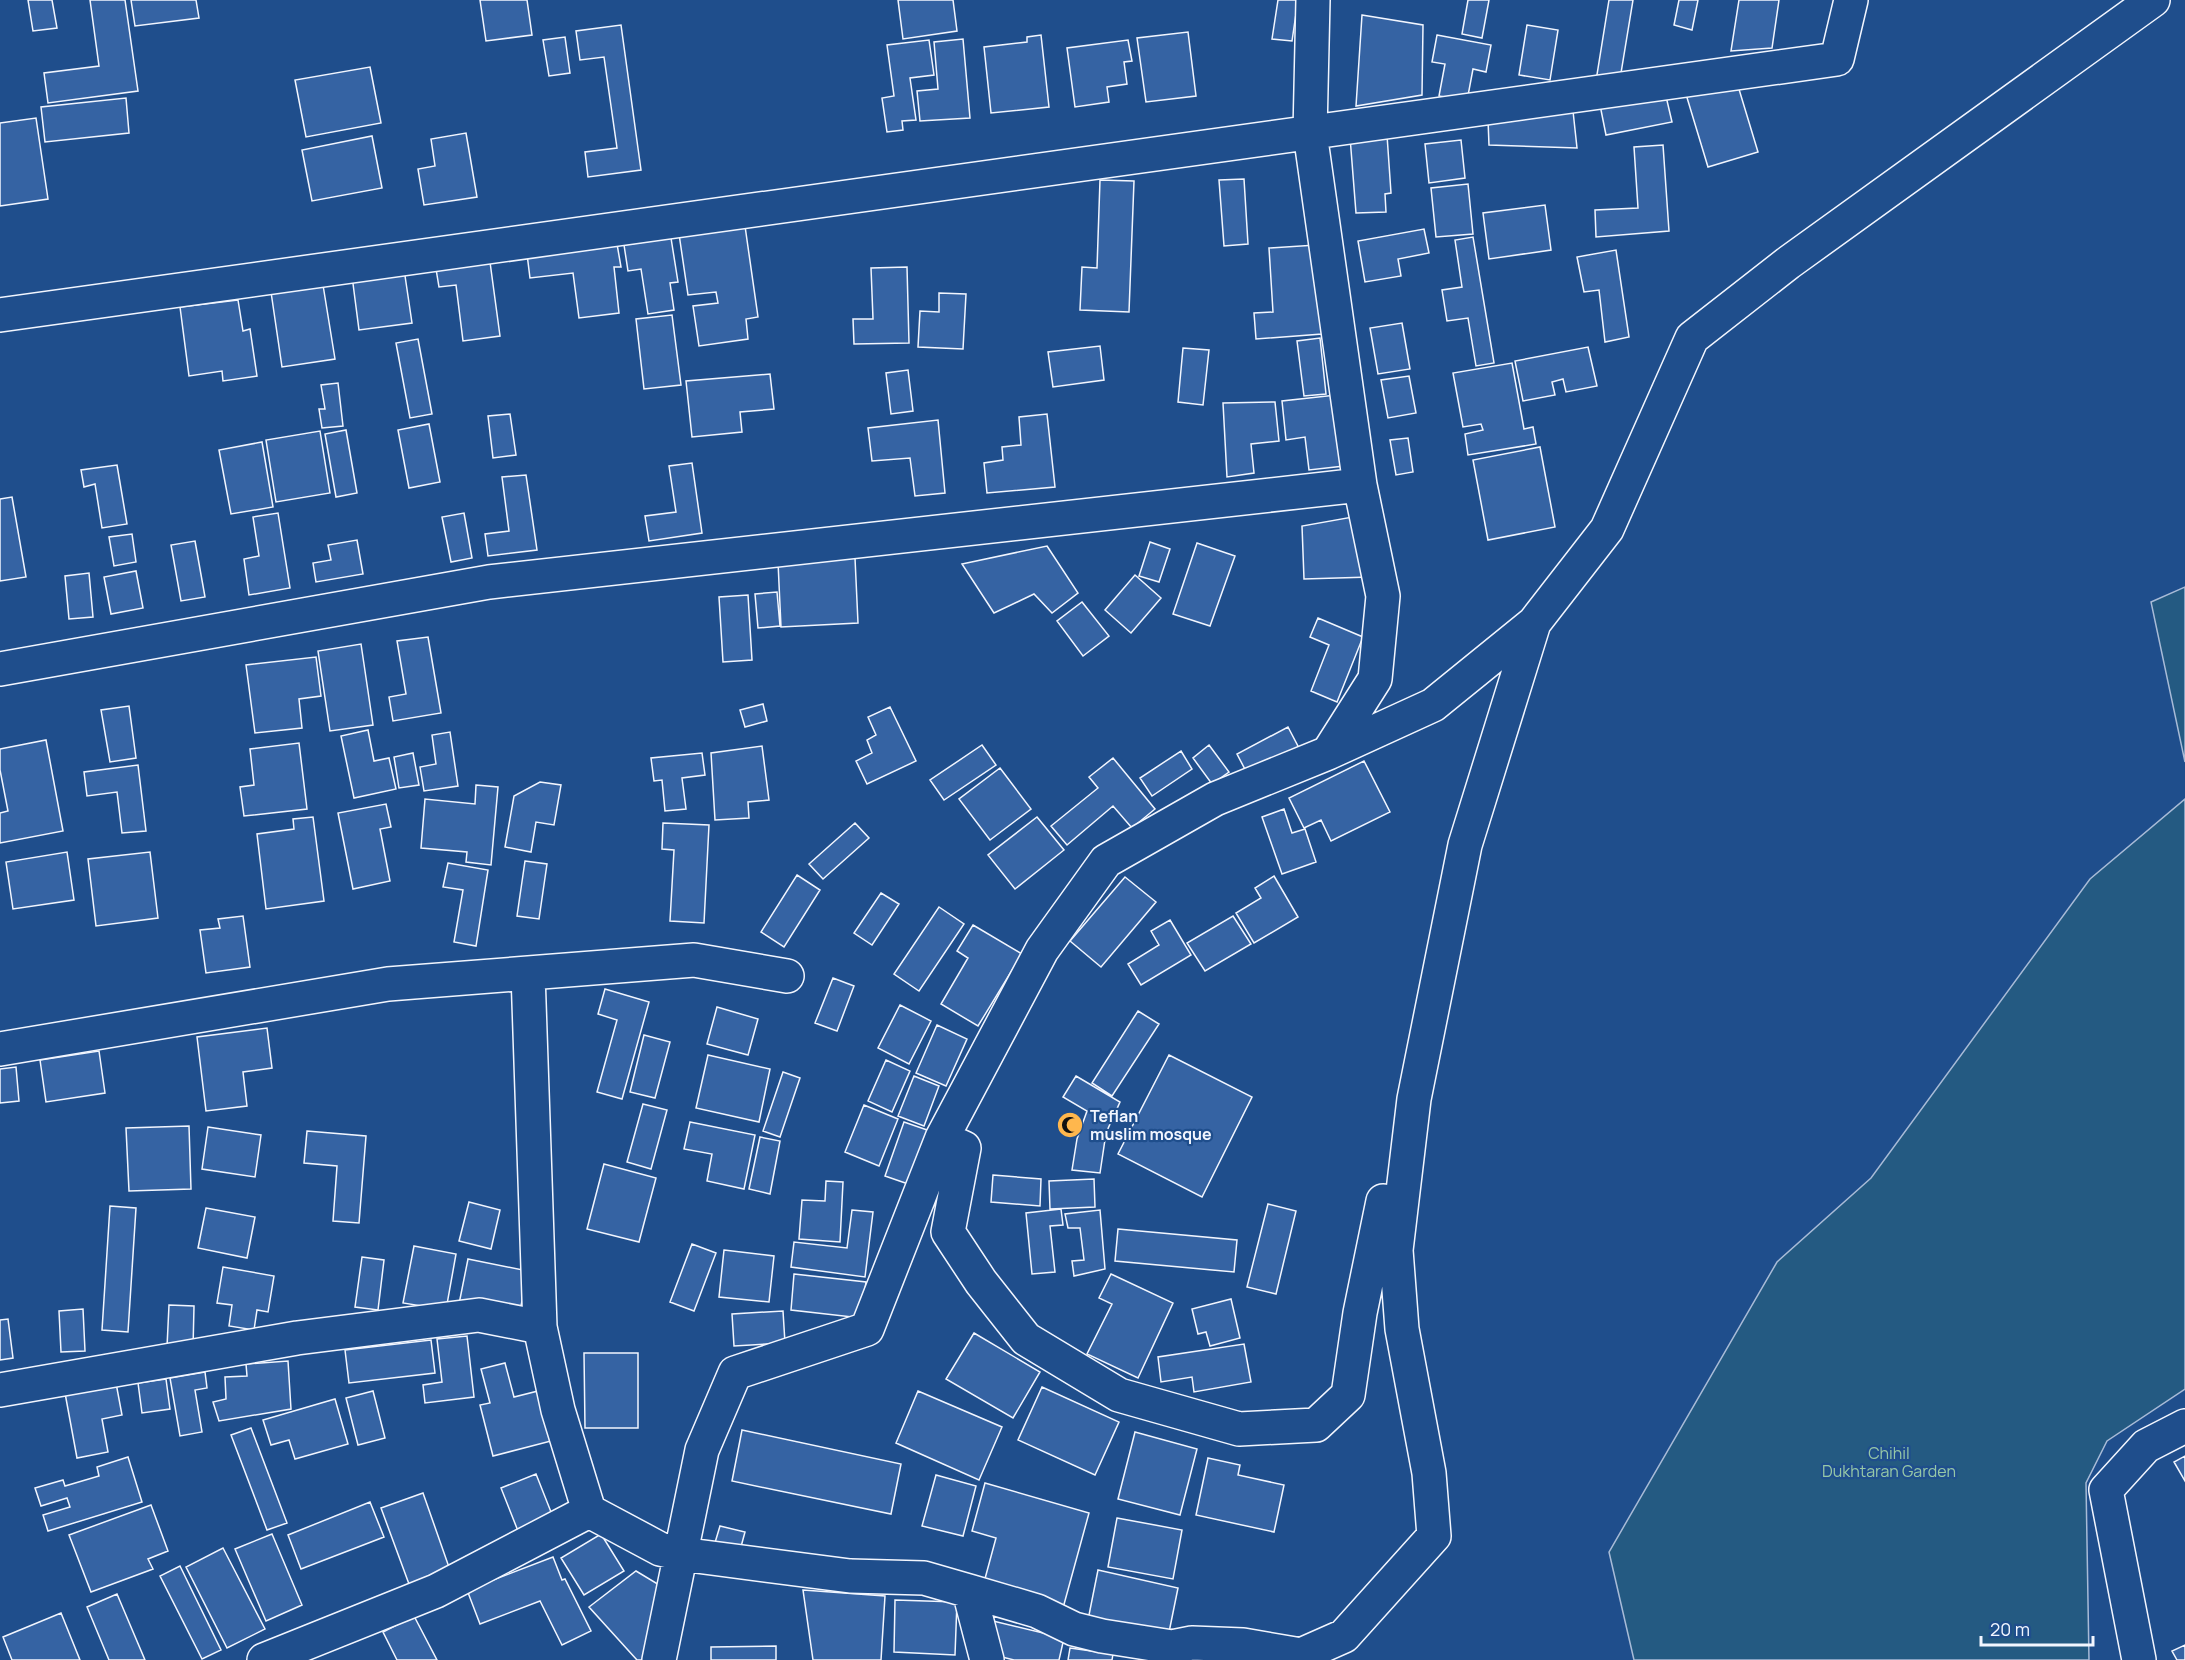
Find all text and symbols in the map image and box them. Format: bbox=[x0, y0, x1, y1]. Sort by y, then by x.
place label: Teflan muslim mosque bbox=[1090, 1105, 1212, 1145]
mosque icon: Teflan muslim mosque bbox=[1055, 1110, 1085, 1140]
park label: Chihil Dukhtaran Garden bbox=[1822, 1442, 1956, 1482]
scale bar bbox=[1981, 1609, 2094, 1647]
text: 20 m bbox=[1990, 1617, 2030, 1641]

